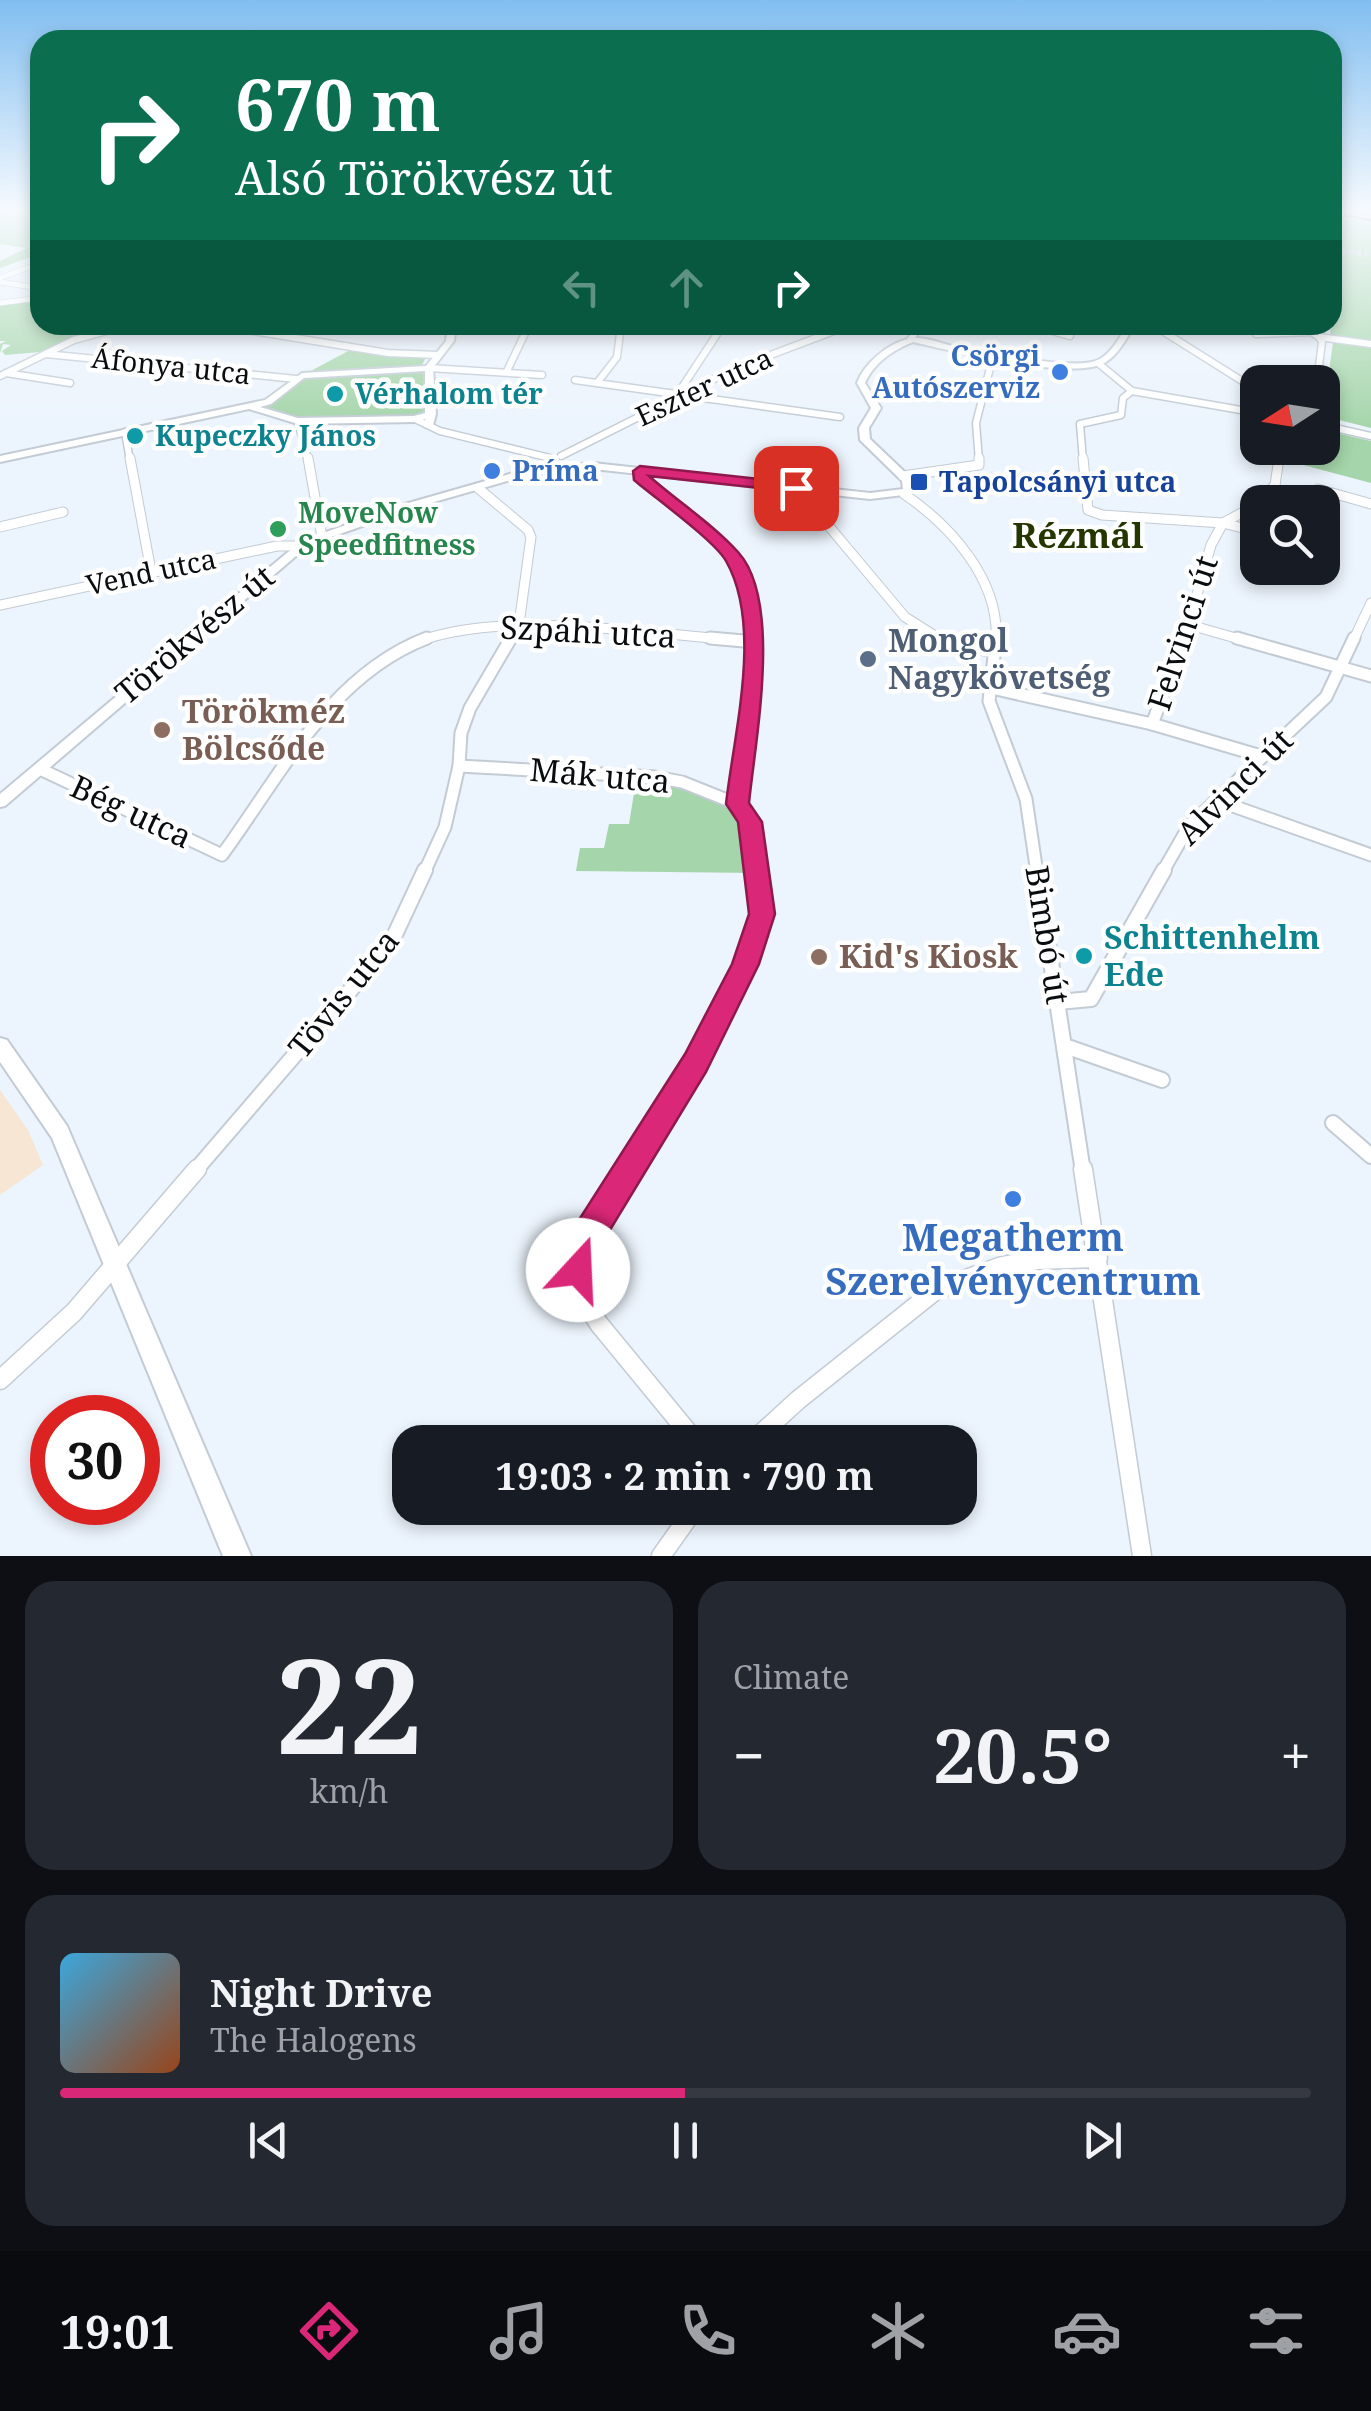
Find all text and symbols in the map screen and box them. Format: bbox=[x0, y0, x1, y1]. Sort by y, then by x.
text: 670 m bbox=[235, 56, 441, 152]
icon: right bbox=[70, 70, 200, 200]
text: Alsó Törökvész út bbox=[235, 147, 613, 208]
icon: left bbox=[554, 260, 609, 315]
icon: ahead bbox=[659, 260, 714, 315]
icon: right bbox=[764, 260, 819, 315]
place label: Csörgi Autószerviz bbox=[872, 336, 1040, 406]
street label: Áfonya utca bbox=[90, 338, 253, 392]
street label: Eszter utca bbox=[629, 338, 778, 434]
marker: Csörgi Autószerviz bbox=[1049, 361, 1071, 383]
north arrow bbox=[1240, 365, 1340, 465]
map controls bbox=[1240, 365, 1340, 585]
place label: Vérhalom tér bbox=[355, 374, 543, 412]
marker: Vérhalom tér bbox=[324, 383, 346, 405]
place label: Kupeczky János bbox=[155, 416, 376, 454]
marker: Kupeczky János bbox=[124, 425, 146, 447]
pin bbox=[754, 446, 839, 531]
place label: Príma bbox=[512, 451, 599, 489]
marker: Príma bbox=[481, 460, 503, 482]
icon: arrive bbox=[769, 461, 824, 516]
place label: Tapolcsányi utca bbox=[939, 462, 1176, 500]
marker: Tapolcsányi utca bbox=[908, 471, 930, 493]
button: search bbox=[1240, 485, 1340, 585]
place label: MoveNow Speedfitness bbox=[298, 493, 476, 563]
district label: Rézmál bbox=[1012, 511, 1144, 558]
marker: MoveNow Speedfitness bbox=[267, 518, 289, 540]
street label: Vend utca bbox=[82, 539, 219, 603]
street label: Felvinci út bbox=[1136, 550, 1227, 715]
street label: Törökvész út bbox=[105, 555, 283, 713]
street label: Szpáhi utca bbox=[499, 604, 677, 657]
place label: Mongol Nagykövetség bbox=[888, 618, 1111, 698]
marker: Mongol Nagykövetség bbox=[857, 648, 879, 670]
place label: Törökméz Bölcsőde bbox=[182, 689, 345, 769]
street label: Alvinci út bbox=[1166, 718, 1301, 853]
marker: Törökméz Bölcsőde bbox=[151, 719, 173, 741]
street label: Mák utca bbox=[528, 747, 672, 802]
street label: Bég utca bbox=[64, 764, 199, 857]
street label: Bimbó út bbox=[1016, 863, 1081, 1007]
place label: Schittenhelm Ede bbox=[1104, 915, 1320, 995]
street label: Tövis utca bbox=[278, 920, 408, 1066]
place label: Kid's Kiosk bbox=[839, 934, 1018, 977]
marker: Schittenhelm Ede bbox=[1073, 945, 1095, 967]
marker: Kid's Kiosk bbox=[808, 946, 830, 968]
marker: Megatherm Szerelvénycentrum bbox=[1002, 1188, 1024, 1210]
place label: Megatherm Szerelvénycentrum bbox=[825, 1210, 1201, 1306]
position arrow bbox=[526, 1218, 630, 1322]
speed limit sign: 30 bbox=[30, 1395, 160, 1525]
text: 19:03 · 2 min · 790 m bbox=[495, 1449, 874, 1501]
text: 22 bbox=[276, 1615, 422, 1792]
text: Climate bbox=[733, 1655, 849, 1698]
text: 20.5° bbox=[933, 1703, 1112, 1805]
text: − bbox=[733, 1717, 765, 1792]
text: + bbox=[1280, 1717, 1311, 1792]
text: km/h bbox=[310, 1769, 388, 1812]
text: Night Drive bbox=[210, 1966, 432, 2018]
text: The Halogens bbox=[210, 2018, 417, 2061]
icon: previous bbox=[241, 2113, 296, 2168]
icon: pause bbox=[658, 2113, 713, 2168]
icon: next bbox=[1075, 2113, 1130, 2168]
icon: directions bbox=[294, 2296, 364, 2366]
icon: music bbox=[484, 2296, 554, 2366]
icon: phone bbox=[673, 2296, 743, 2366]
icon: climate bbox=[863, 2296, 933, 2366]
icon: car bbox=[1052, 2296, 1122, 2366]
icon: filters bbox=[1241, 2296, 1311, 2366]
text: 19:01 bbox=[60, 2301, 175, 2362]

